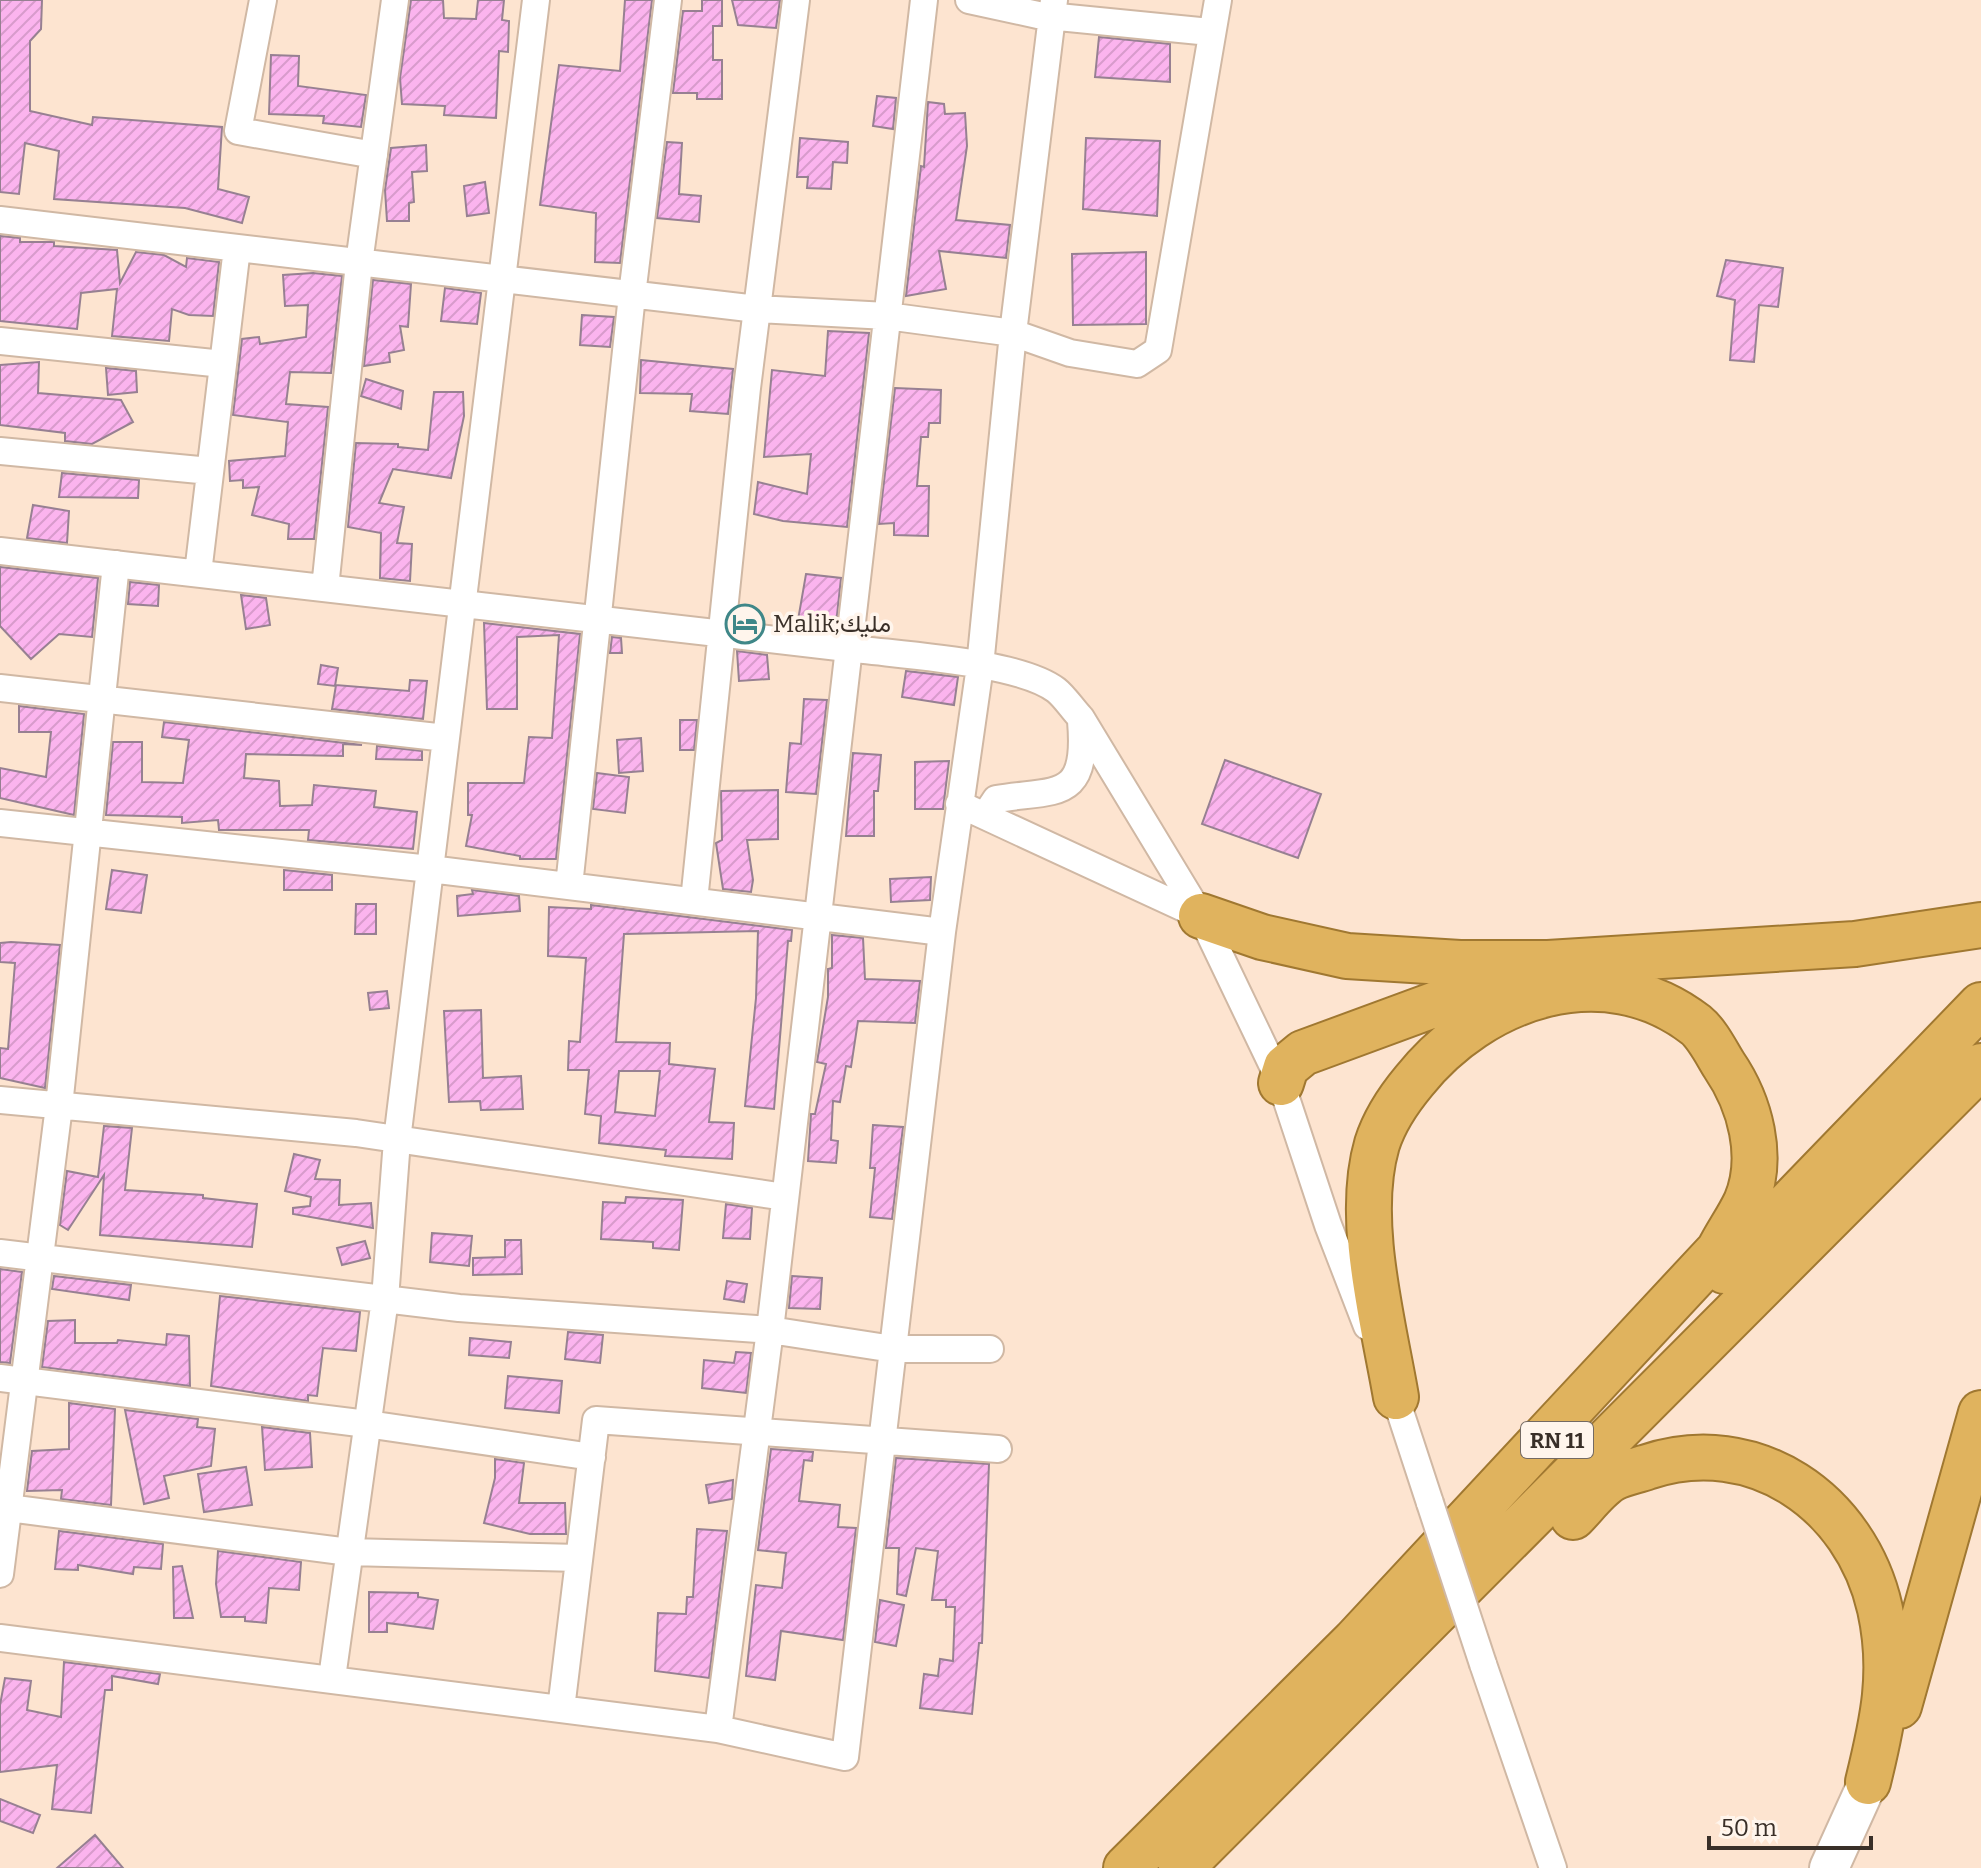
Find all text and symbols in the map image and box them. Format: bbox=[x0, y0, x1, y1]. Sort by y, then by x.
hotel icon: Malik;مليك bbox=[724, 603, 766, 645]
place label: Malik;مليك bbox=[773, 610, 891, 638]
road number: RN 11 bbox=[1521, 1422, 1593, 1458]
scale bar bbox=[1709, 1800, 1871, 1850]
text: 50 m bbox=[1721, 1814, 1777, 1842]

